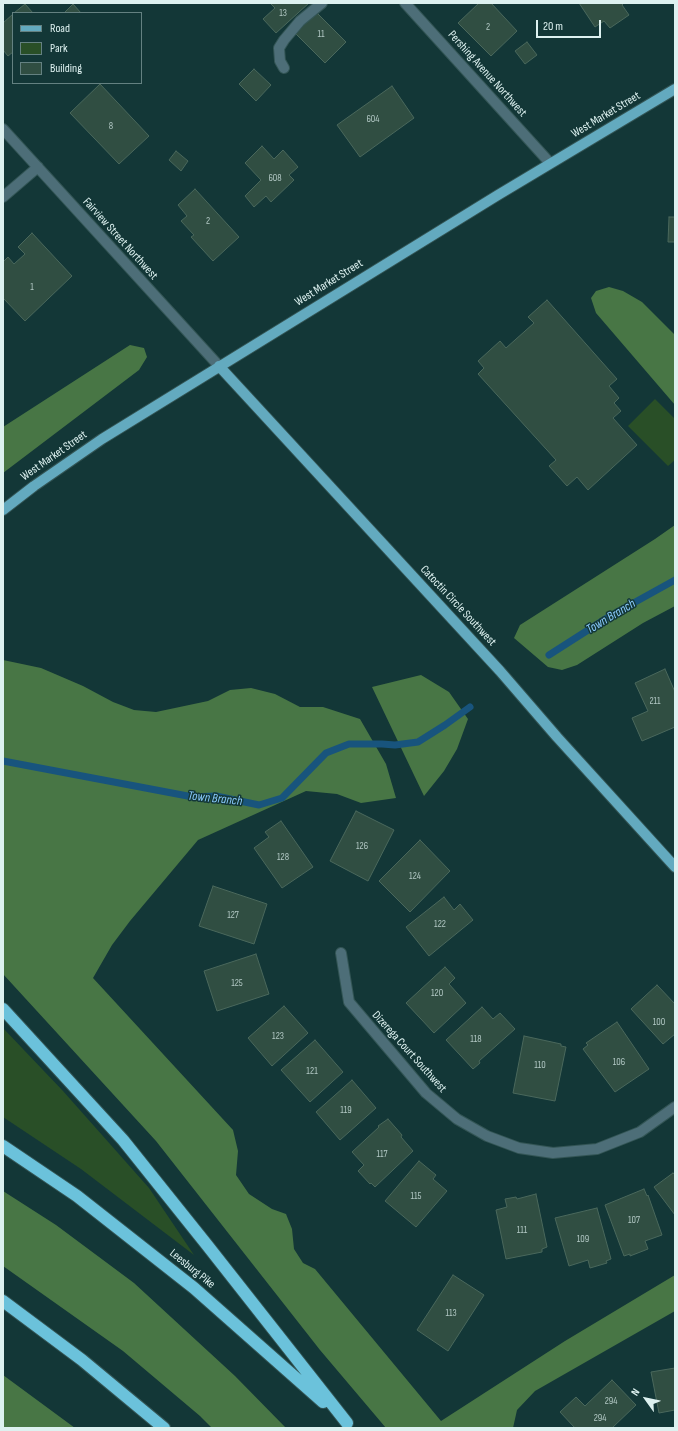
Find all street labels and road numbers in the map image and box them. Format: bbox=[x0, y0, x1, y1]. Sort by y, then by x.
street label: Pershing Avenue Northwest bbox=[445, 28, 529, 120]
street label: West Market Street bbox=[569, 89, 643, 141]
street label: Fairview Street Northwest bbox=[79, 195, 161, 283]
street label: West Market Street bbox=[292, 256, 366, 310]
street label: West Market Street bbox=[18, 428, 90, 484]
street label: Catoctin Circle Southwest bbox=[417, 563, 499, 649]
street label: Dizerega Court Southwest bbox=[369, 1008, 449, 1096]
street label: Leesburg Pike bbox=[166, 1246, 218, 1292]

